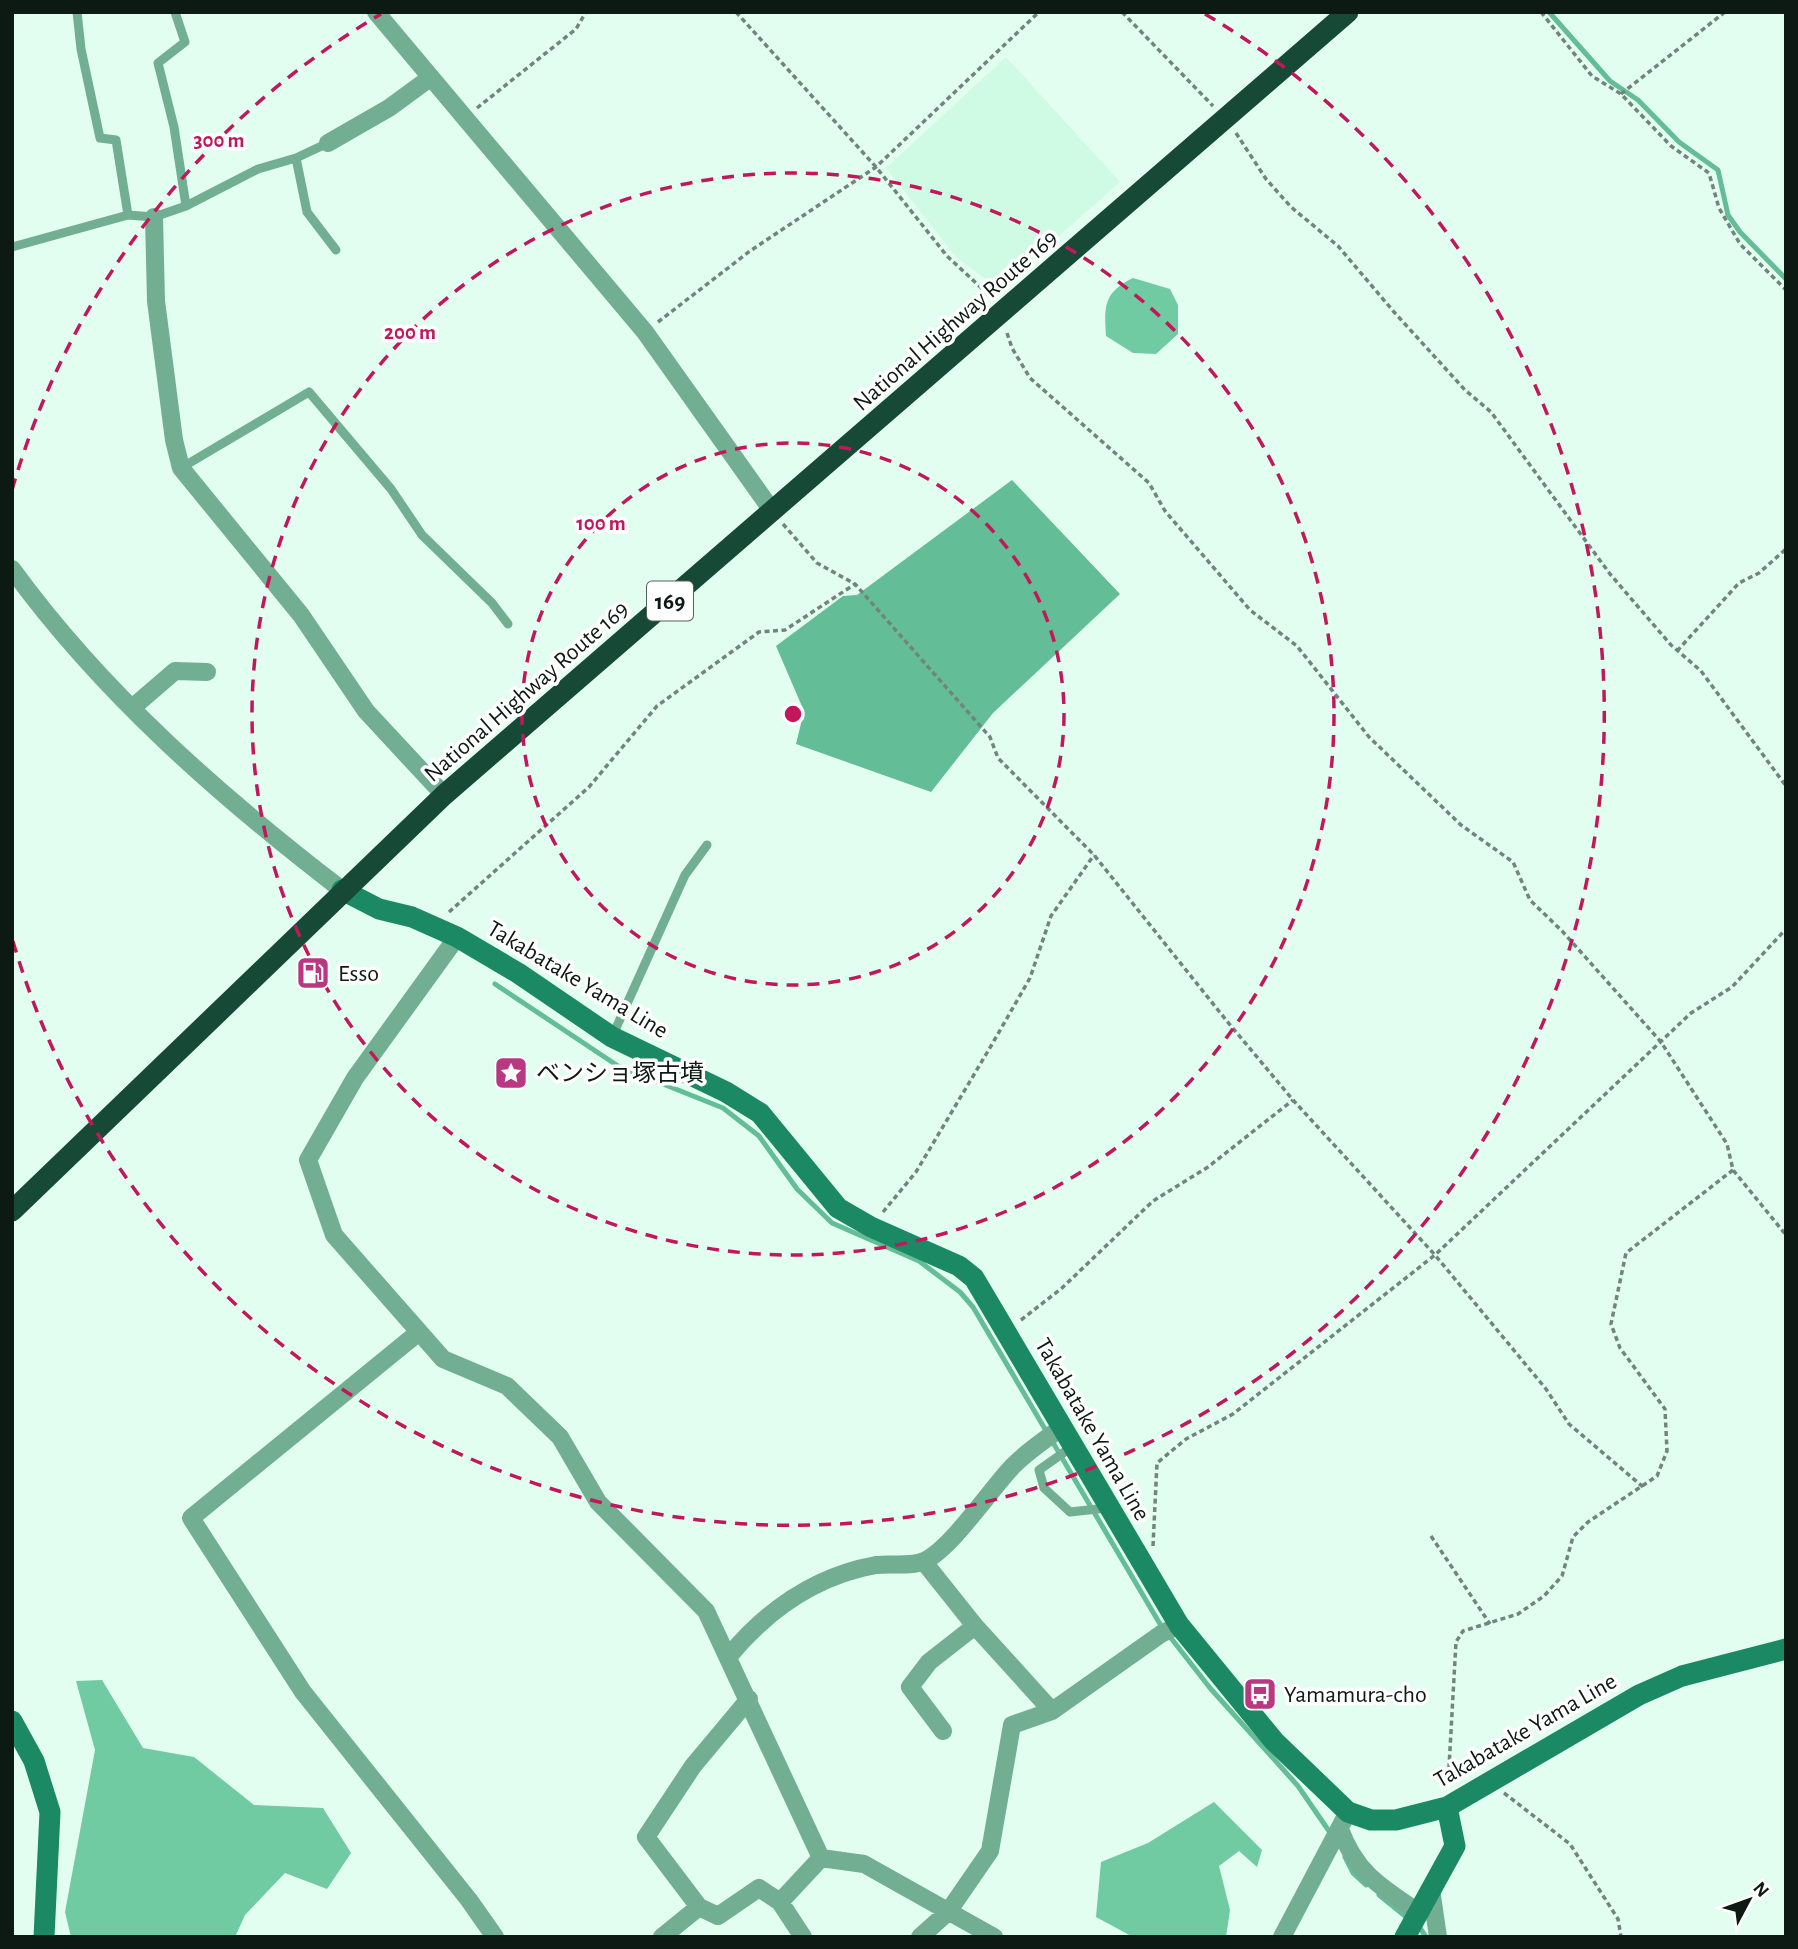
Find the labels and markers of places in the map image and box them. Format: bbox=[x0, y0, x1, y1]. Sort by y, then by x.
centre of rings bbox=[781, 702, 805, 726]
fuel station icon: Esso bbox=[294, 954, 332, 992]
place label: Esso bbox=[338, 962, 379, 986]
place icon: ベンショ塚古墳 bbox=[492, 1054, 530, 1092]
place label: ベンショ塚古墳 bbox=[536, 1060, 704, 1086]
bus stop icon: Yamamura-cho bbox=[1241, 1675, 1279, 1713]
place label: Yamamura-cho bbox=[1284, 1683, 1427, 1707]

